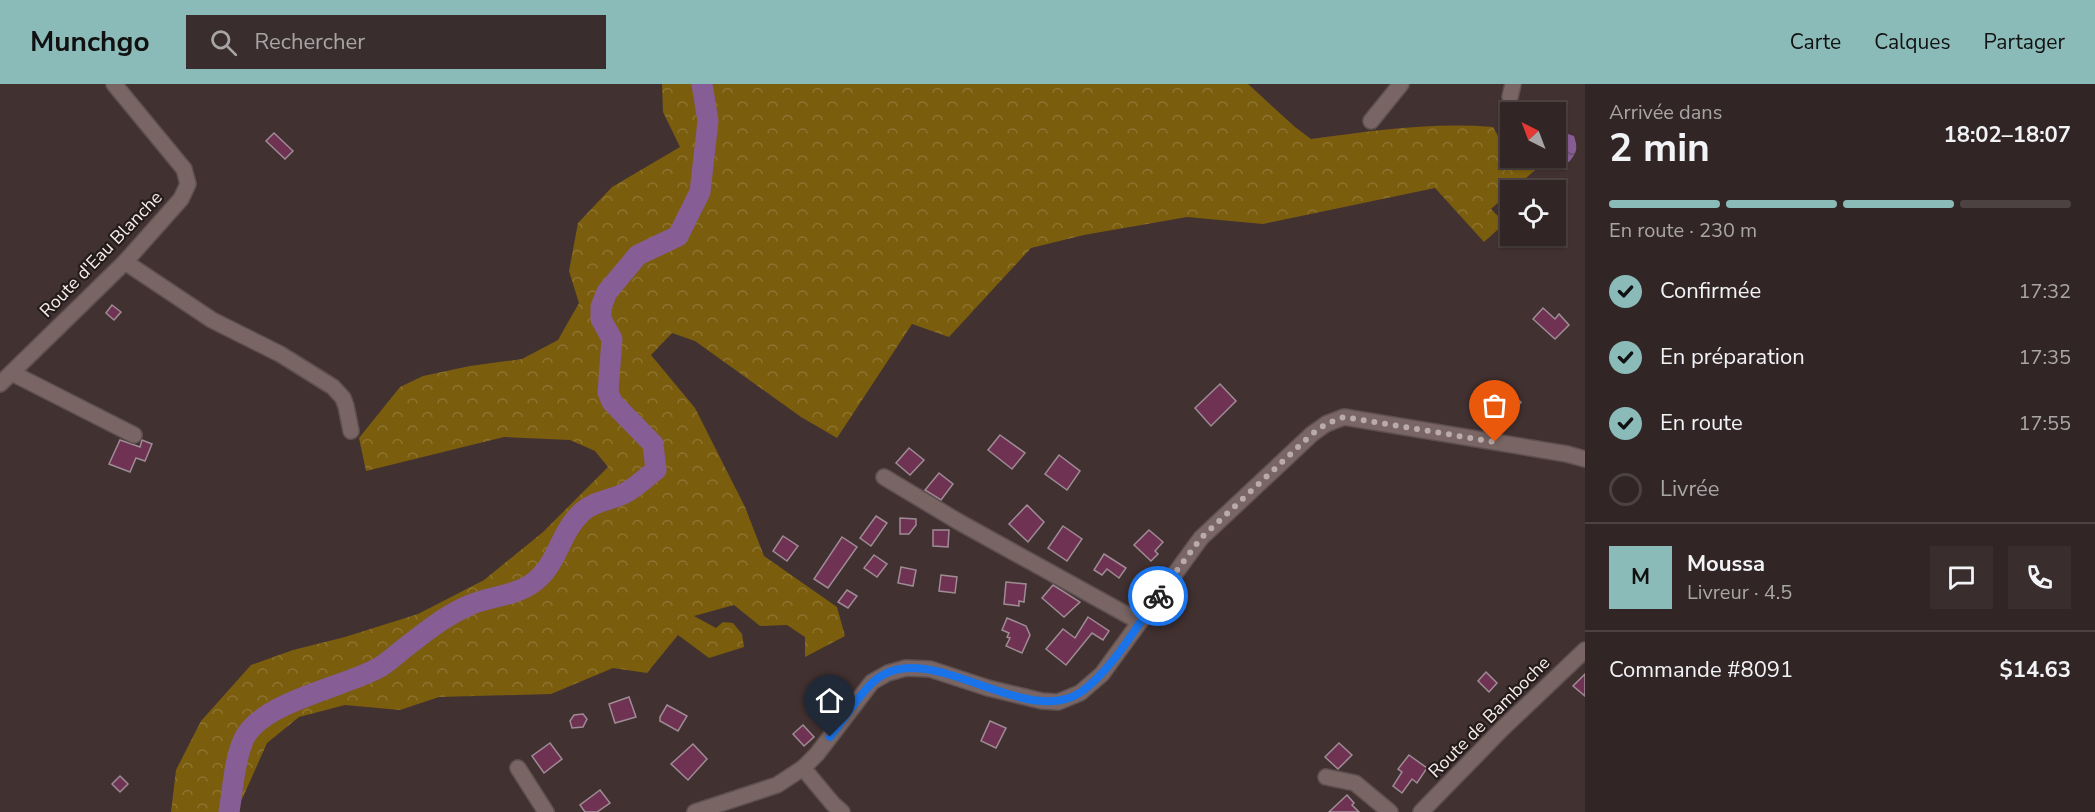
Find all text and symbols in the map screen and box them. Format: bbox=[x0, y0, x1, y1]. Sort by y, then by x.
search box bbox=[186, 15, 606, 69]
text: Munchgo bbox=[30, 23, 150, 61]
icon: search bbox=[207, 26, 240, 59]
text: Rechercher bbox=[255, 27, 365, 57]
text: Carte bbox=[1790, 28, 1841, 56]
text: Calques bbox=[1874, 28, 1951, 56]
text: Partager bbox=[1984, 28, 2065, 56]
text: Arrivée dans bbox=[1609, 99, 1722, 126]
north arrow bbox=[1500, 102, 1566, 168]
map controls bbox=[1500, 102, 1566, 246]
text: 18:02–18:07 bbox=[1943, 120, 2071, 150]
text: 2 min bbox=[1609, 122, 1710, 175]
button: locate bbox=[1500, 180, 1566, 246]
street label: Route d'Eau Blanche bbox=[34, 186, 168, 322]
text: En route · 230 m bbox=[1609, 217, 1757, 244]
icon: check bbox=[1609, 275, 1642, 308]
text: Confirmée bbox=[1660, 276, 1761, 306]
text: 17:32 bbox=[2018, 278, 2071, 305]
icon: check bbox=[1609, 341, 1642, 374]
text: En préparation bbox=[1660, 342, 1805, 372]
text: 17:35 bbox=[2018, 344, 2071, 371]
pin bbox=[1469, 380, 1520, 442]
icon: bag bbox=[1478, 389, 1511, 422]
icon: check bbox=[1609, 407, 1642, 440]
text: En route bbox=[1660, 408, 1743, 438]
text: 17:55 bbox=[2018, 410, 2071, 437]
text: Livrée bbox=[1660, 474, 1720, 504]
button: chat bbox=[1930, 546, 1993, 609]
button: phone bbox=[2008, 546, 2071, 609]
text: Moussa bbox=[1687, 549, 1765, 579]
text: M bbox=[1631, 562, 1650, 592]
courier bbox=[1128, 566, 1188, 626]
text: Livreur · 4.5 bbox=[1687, 579, 1792, 606]
icon: bike bbox=[1142, 580, 1175, 613]
street label: Route de Bamboche bbox=[1423, 651, 1555, 783]
text: Commande #8091 bbox=[1609, 655, 1793, 685]
text: $14.63 bbox=[2000, 655, 2071, 685]
pin bbox=[804, 675, 855, 737]
icon: home bbox=[813, 684, 846, 717]

